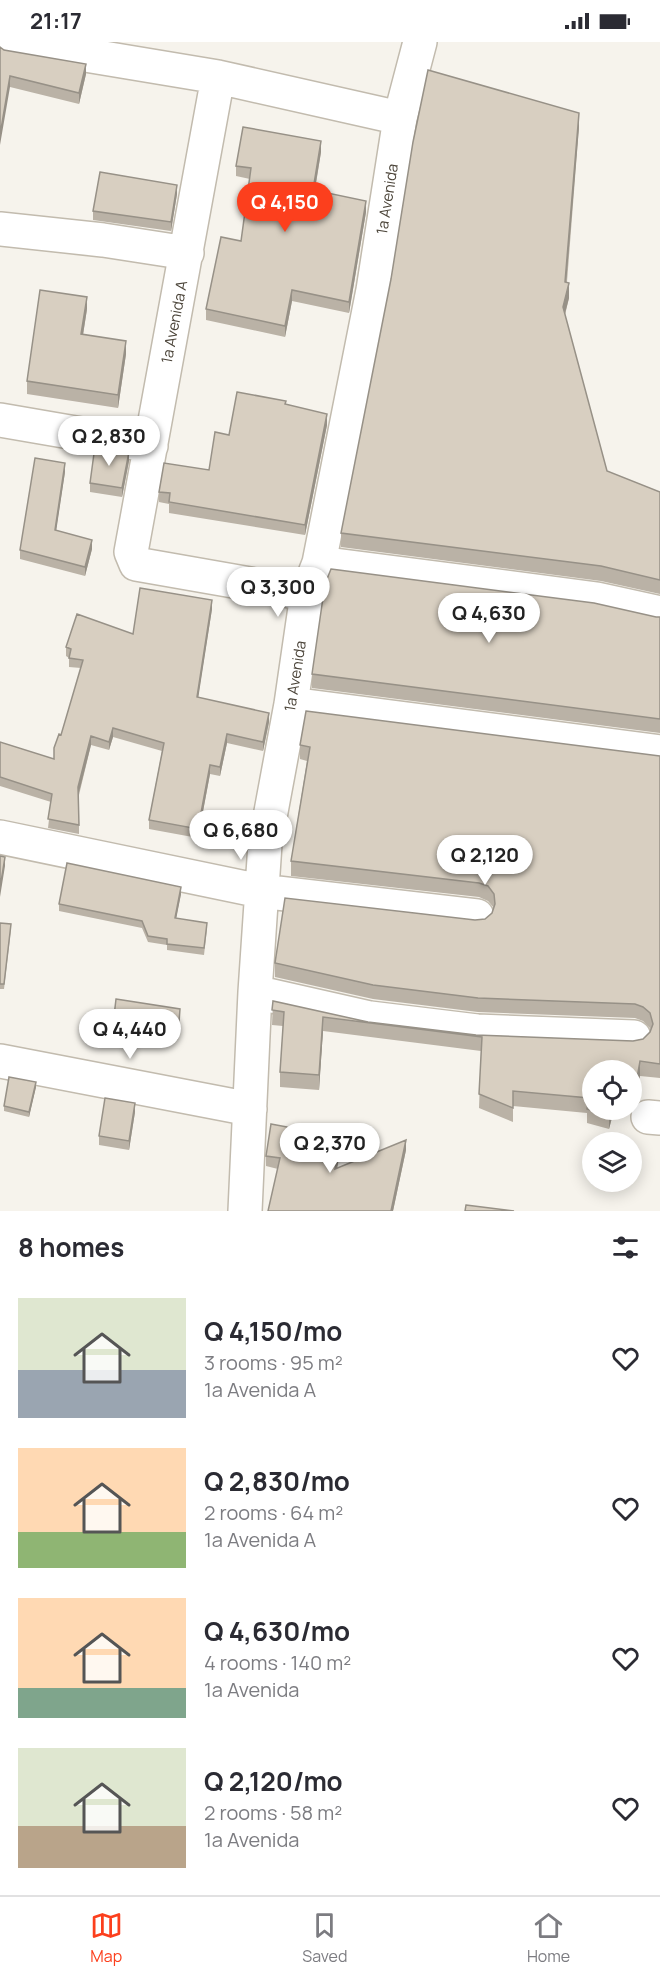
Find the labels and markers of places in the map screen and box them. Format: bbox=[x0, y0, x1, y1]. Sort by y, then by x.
pin: Q 4,150 bbox=[230, 182, 340, 233]
pin: Q 2,830 bbox=[54, 416, 164, 467]
pin: Q 3,300 bbox=[223, 567, 333, 618]
pin: Q 4,630 bbox=[434, 593, 544, 644]
pin: Q 6,680 bbox=[186, 810, 296, 861]
pin: Q 2,120 bbox=[430, 835, 540, 886]
pin: Q 4,440 bbox=[75, 1009, 185, 1060]
pin: Q 2,370 bbox=[275, 1123, 385, 1174]

